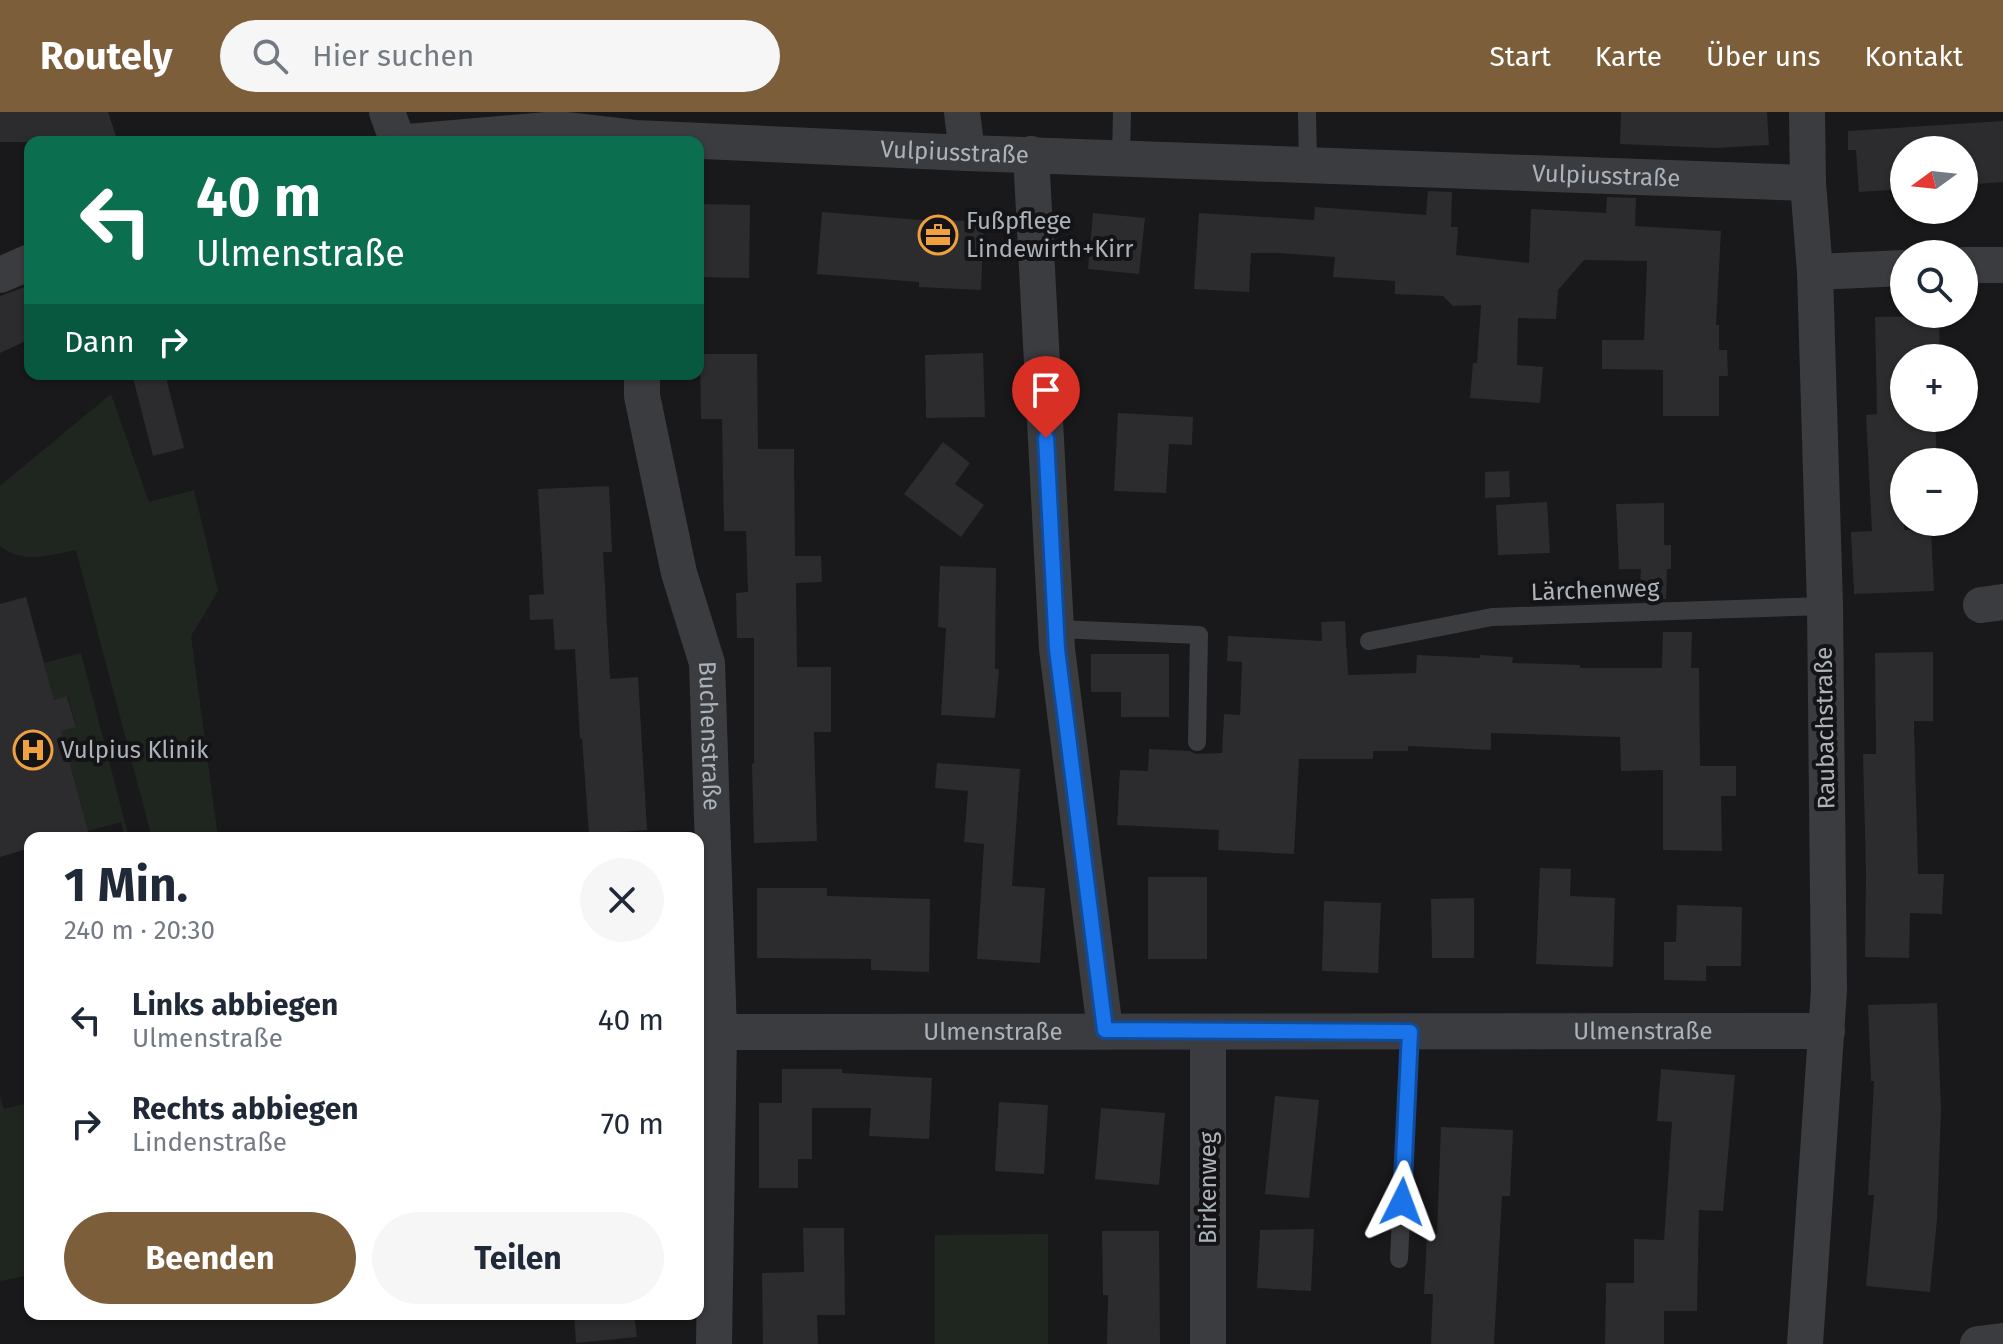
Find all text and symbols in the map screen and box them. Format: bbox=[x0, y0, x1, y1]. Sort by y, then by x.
search box bbox=[220, 20, 780, 92]
text: Routely bbox=[40, 33, 172, 79]
icon: search bbox=[248, 34, 292, 78]
text: Hier suchen bbox=[312, 38, 474, 74]
text: Start bbox=[1489, 40, 1551, 73]
text: Karte bbox=[1595, 40, 1662, 73]
text: Über uns bbox=[1706, 40, 1821, 73]
text: Kontakt bbox=[1865, 40, 1963, 73]
street label: Vulpiusstraße bbox=[880, 135, 1029, 169]
north arrow bbox=[1890, 136, 1978, 224]
map controls bbox=[1890, 136, 1978, 536]
street label: Vulpiusstraße bbox=[1531, 159, 1681, 192]
text: 40 m bbox=[196, 164, 321, 231]
icon: left bbox=[64, 168, 168, 272]
place label: Fußpflege Lindewirth+Kirr bbox=[966, 207, 1134, 263]
office icon: Fußpflege Lindewirth+Kirr bbox=[917, 214, 959, 256]
text: Ulmenstraße bbox=[196, 232, 405, 276]
button: search bbox=[1890, 240, 1978, 328]
icon: right bbox=[151, 320, 195, 364]
text: Dann bbox=[64, 324, 135, 360]
button: + bbox=[1890, 344, 1978, 432]
pin bbox=[1012, 356, 1080, 438]
icon: arrive bbox=[1024, 368, 1068, 412]
button: − bbox=[1890, 448, 1978, 536]
street label: Lärchenweg bbox=[1530, 574, 1660, 606]
street label: Raubachstraße bbox=[1810, 646, 1840, 810]
street label: Buchenstraße bbox=[693, 660, 726, 811]
hospital icon: Vulpius Klinik bbox=[12, 729, 54, 771]
place label: Vulpius Klinik bbox=[61, 736, 209, 764]
text: 1 Min. bbox=[64, 856, 188, 914]
button: close bbox=[580, 858, 664, 942]
text: 240 m · 20:30 bbox=[64, 915, 215, 946]
text: Links abbiegen bbox=[132, 987, 338, 1023]
icon: left bbox=[64, 998, 108, 1042]
text: 40 m bbox=[598, 1002, 664, 1038]
street label: Ulmenstraße bbox=[1573, 1017, 1713, 1045]
street label: Ulmenstraße bbox=[923, 1018, 1063, 1046]
text: Ulmenstraße bbox=[132, 1023, 283, 1054]
text: Rechts abbiegen bbox=[132, 1091, 359, 1127]
icon: right bbox=[64, 1102, 108, 1146]
text: 70 m bbox=[601, 1106, 664, 1142]
text: Lindenstraße bbox=[132, 1127, 287, 1158]
street label: Birkenweg bbox=[1194, 1131, 1222, 1244]
position arrow bbox=[1360, 1160, 1444, 1244]
button: Beenden bbox=[64, 1212, 356, 1304]
button: Teilen bbox=[372, 1212, 664, 1304]

